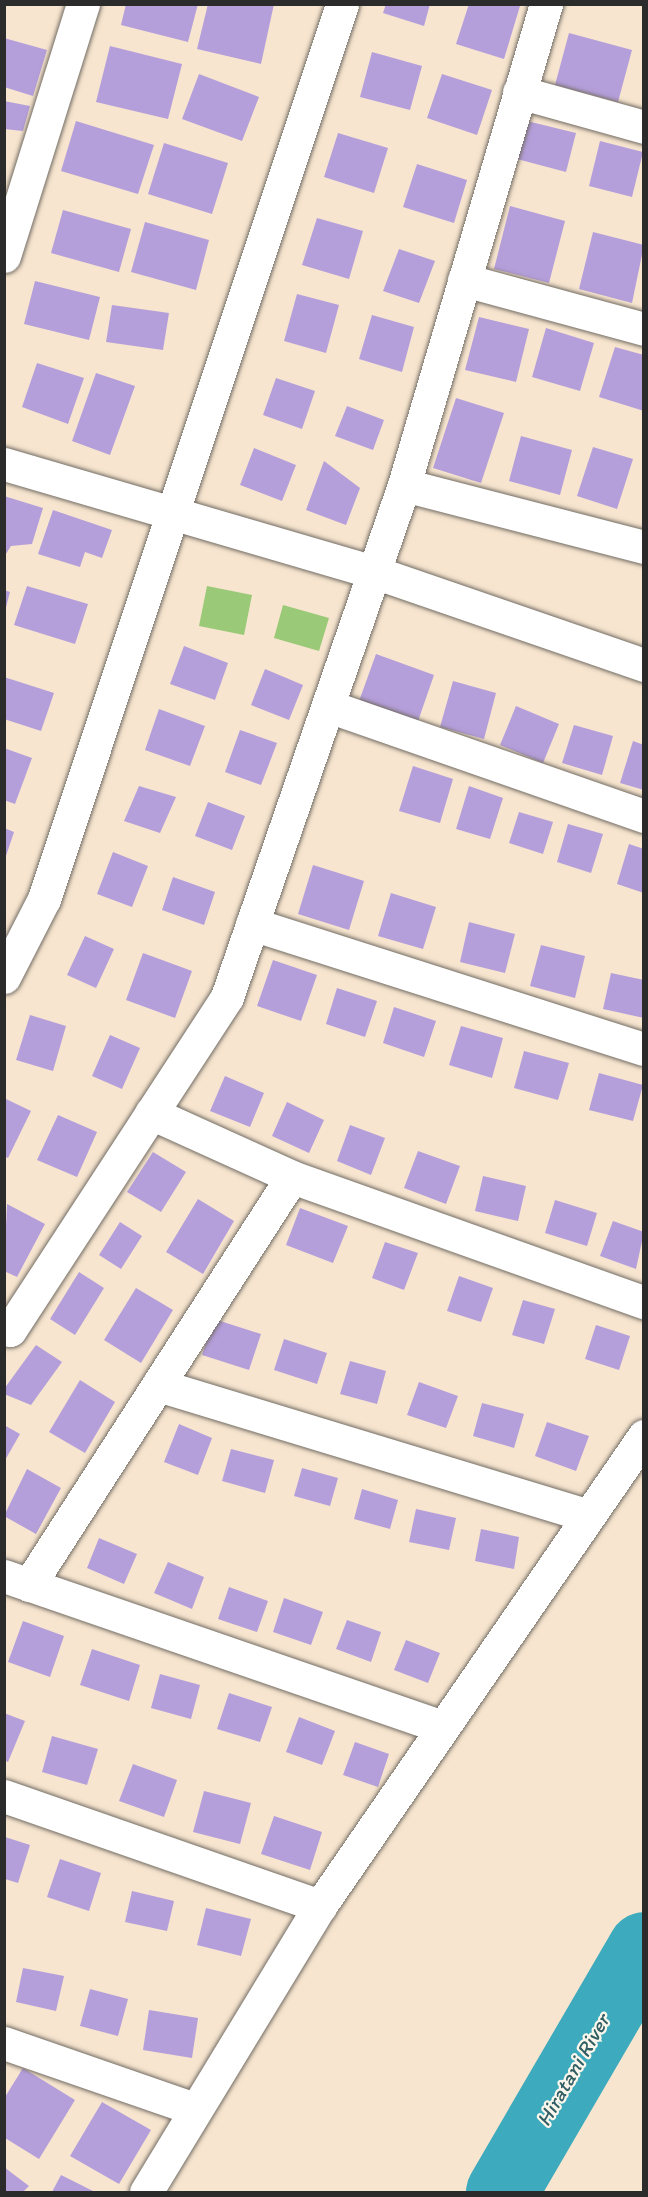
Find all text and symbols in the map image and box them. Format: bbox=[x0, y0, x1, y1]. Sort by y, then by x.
water label: Hiratani River bbox=[531, 2010, 615, 2130]

